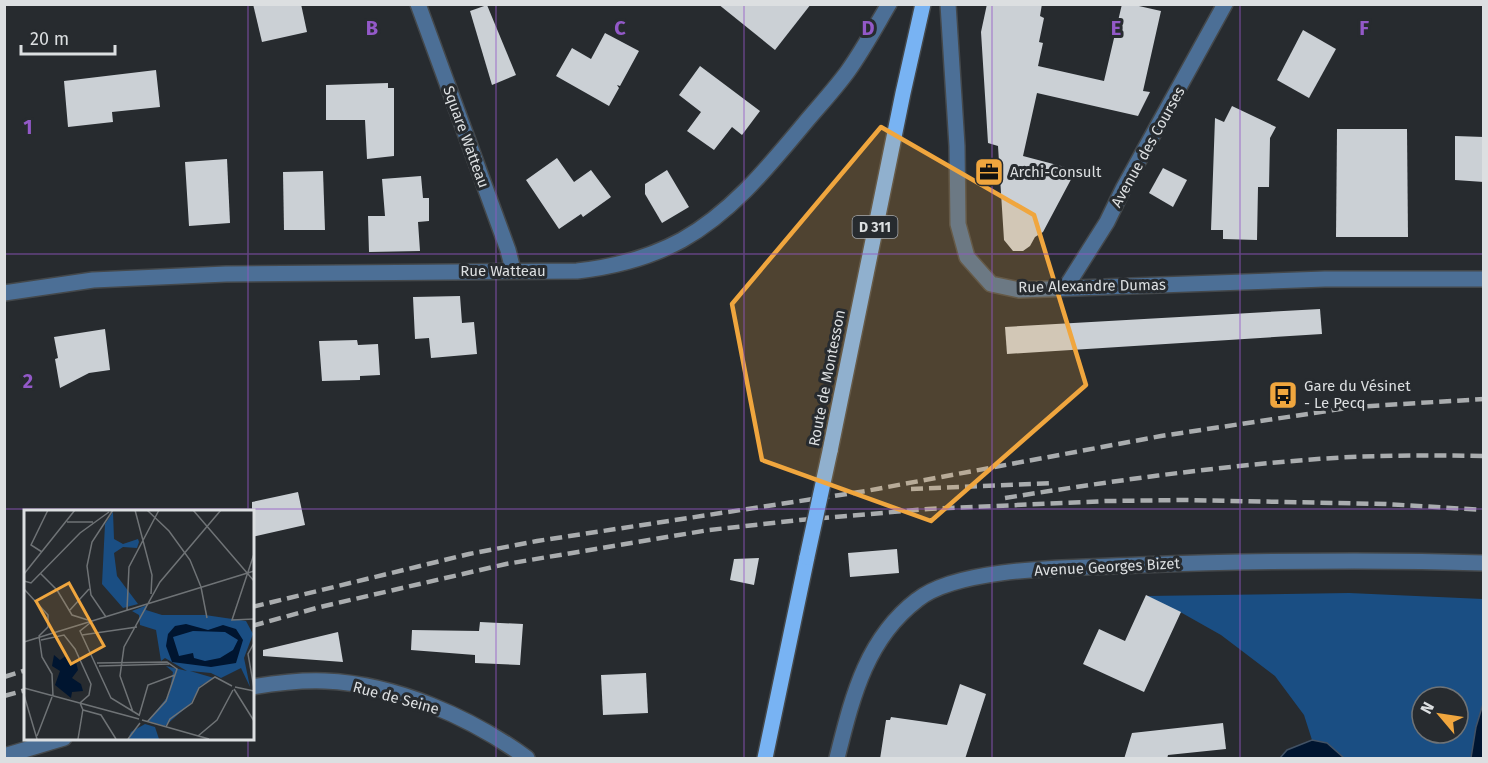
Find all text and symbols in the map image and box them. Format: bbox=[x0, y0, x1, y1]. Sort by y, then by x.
text: B bbox=[366, 16, 378, 40]
text: C bbox=[614, 16, 626, 40]
text: D bbox=[861, 16, 875, 40]
text: E bbox=[1111, 16, 1121, 40]
text: F bbox=[1359, 16, 1369, 40]
scale bar bbox=[21, 18, 116, 56]
text: 20 m bbox=[30, 28, 69, 50]
street label: Avenue des Courses bbox=[1107, 83, 1189, 211]
street label: Square Watteau bbox=[439, 84, 493, 190]
text: 1 bbox=[23, 115, 33, 139]
office icon: Archi-Consult bbox=[973, 156, 1005, 188]
place label: Archi-Consult bbox=[1010, 163, 1102, 181]
road number: D 311 bbox=[852, 216, 898, 238]
street label: Rue Watteau bbox=[460, 262, 546, 280]
street label: Rue Alexandre Dumas bbox=[1018, 276, 1166, 296]
street label: Route de Montesson bbox=[805, 308, 849, 448]
text: 2 bbox=[23, 369, 33, 393]
place label: Gare du Vésinet - Le Pecq bbox=[1304, 377, 1411, 412]
bus stop icon: Gare du Vésinet - Le Pecq bbox=[1267, 379, 1299, 411]
inset map bbox=[24, 510, 254, 739]
street label: Avenue Georges Bizet bbox=[1034, 554, 1181, 580]
street label: Rue de Seine bbox=[351, 678, 441, 718]
north arrow bbox=[1410, 685, 1470, 745]
text: N bbox=[1416, 699, 1438, 717]

